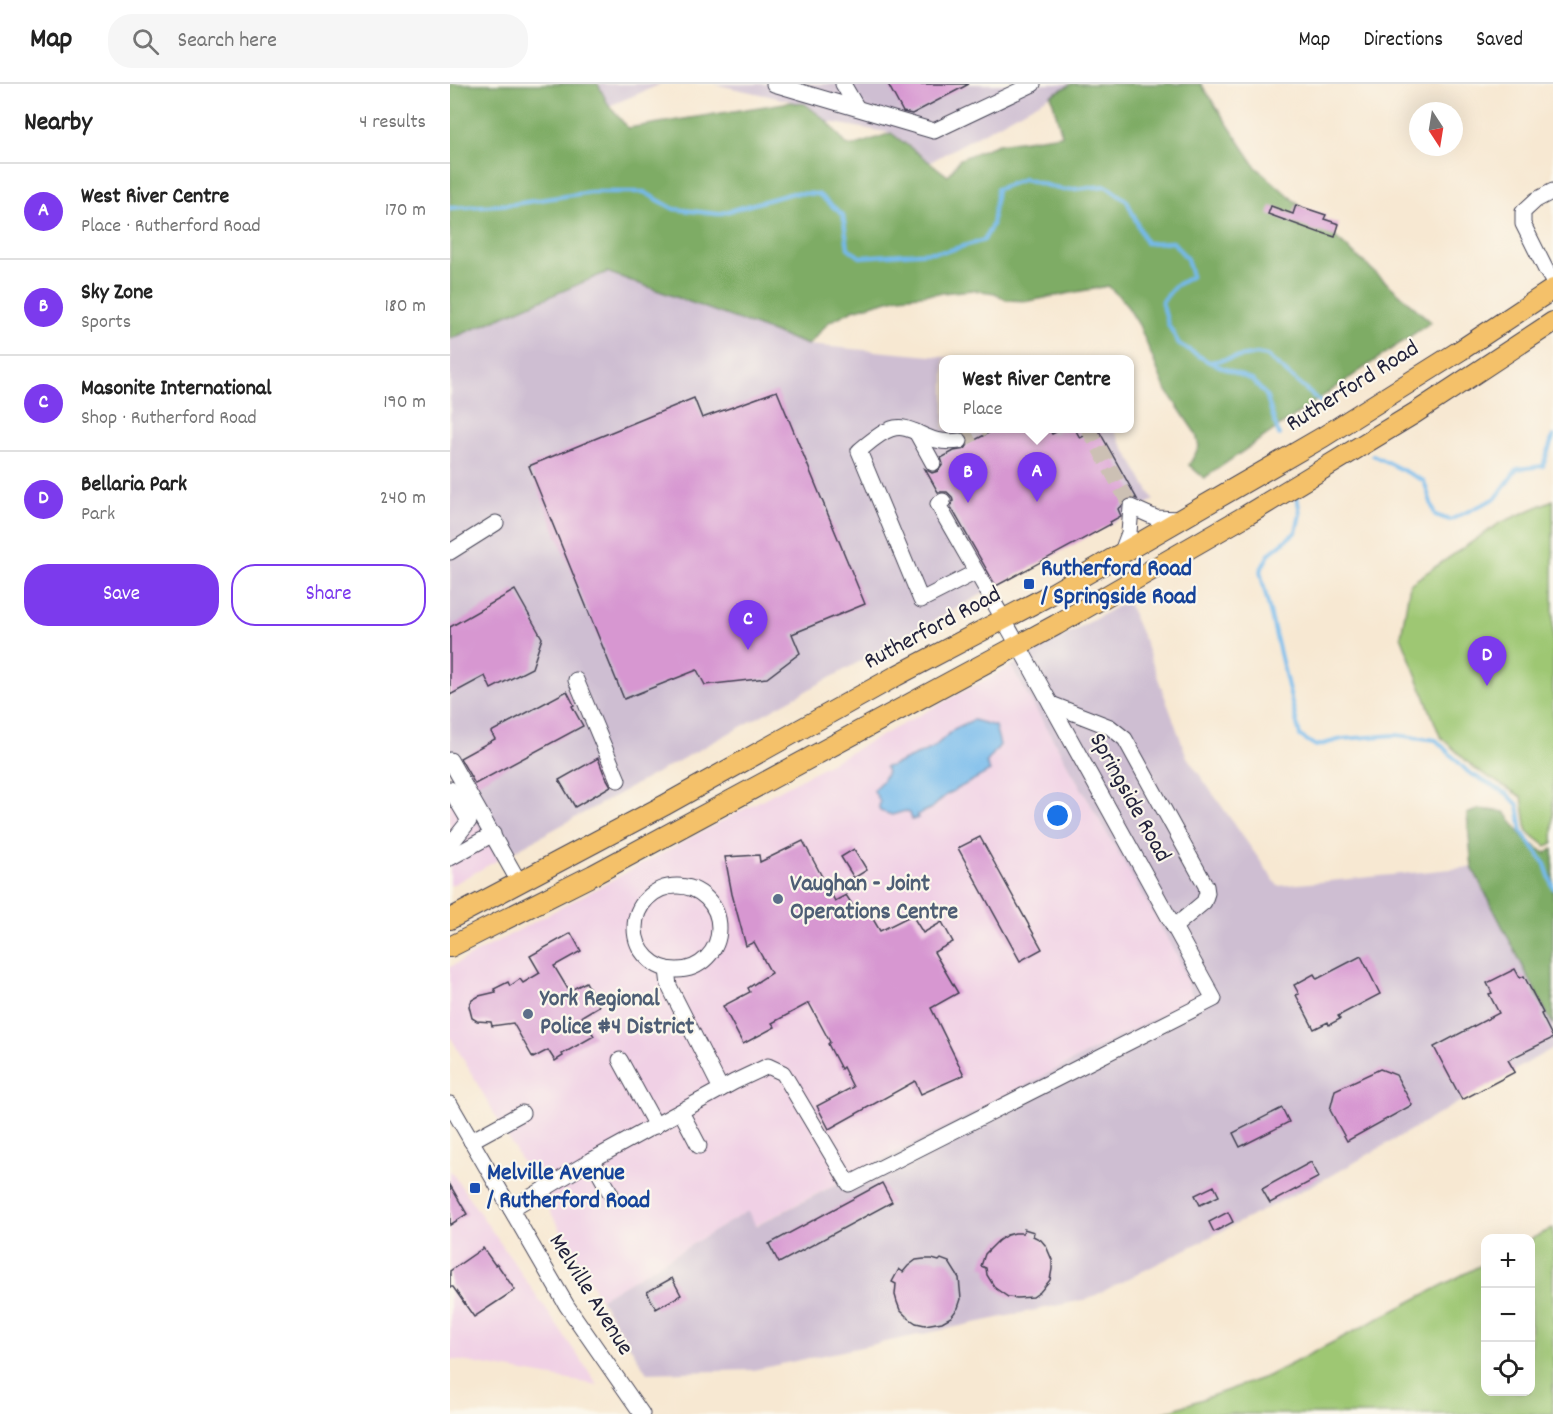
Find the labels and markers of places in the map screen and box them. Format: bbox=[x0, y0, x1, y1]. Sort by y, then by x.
pin: A bbox=[1018, 452, 1056, 502]
pin: B bbox=[948, 454, 988, 503]
place label: Rutherford Road / Springside Road bbox=[1040, 553, 1197, 615]
marker: Rutherford Road / Springside Road bbox=[1022, 577, 1036, 591]
pin: C bbox=[728, 600, 768, 650]
pin: D bbox=[1468, 636, 1506, 686]
place label: Vaughan - Joint Operations Centre bbox=[790, 868, 958, 930]
marker: Vaughan - Joint Operations Centre bbox=[771, 892, 785, 906]
place label: York Regional Police #4 District bbox=[539, 983, 694, 1045]
marker: York Regional Police #4 District bbox=[521, 1007, 535, 1021]
place label: Melville Avenue / Rutherford Road bbox=[486, 1157, 650, 1219]
marker: Melville Avenue / Rutherford Road bbox=[468, 1181, 482, 1195]

